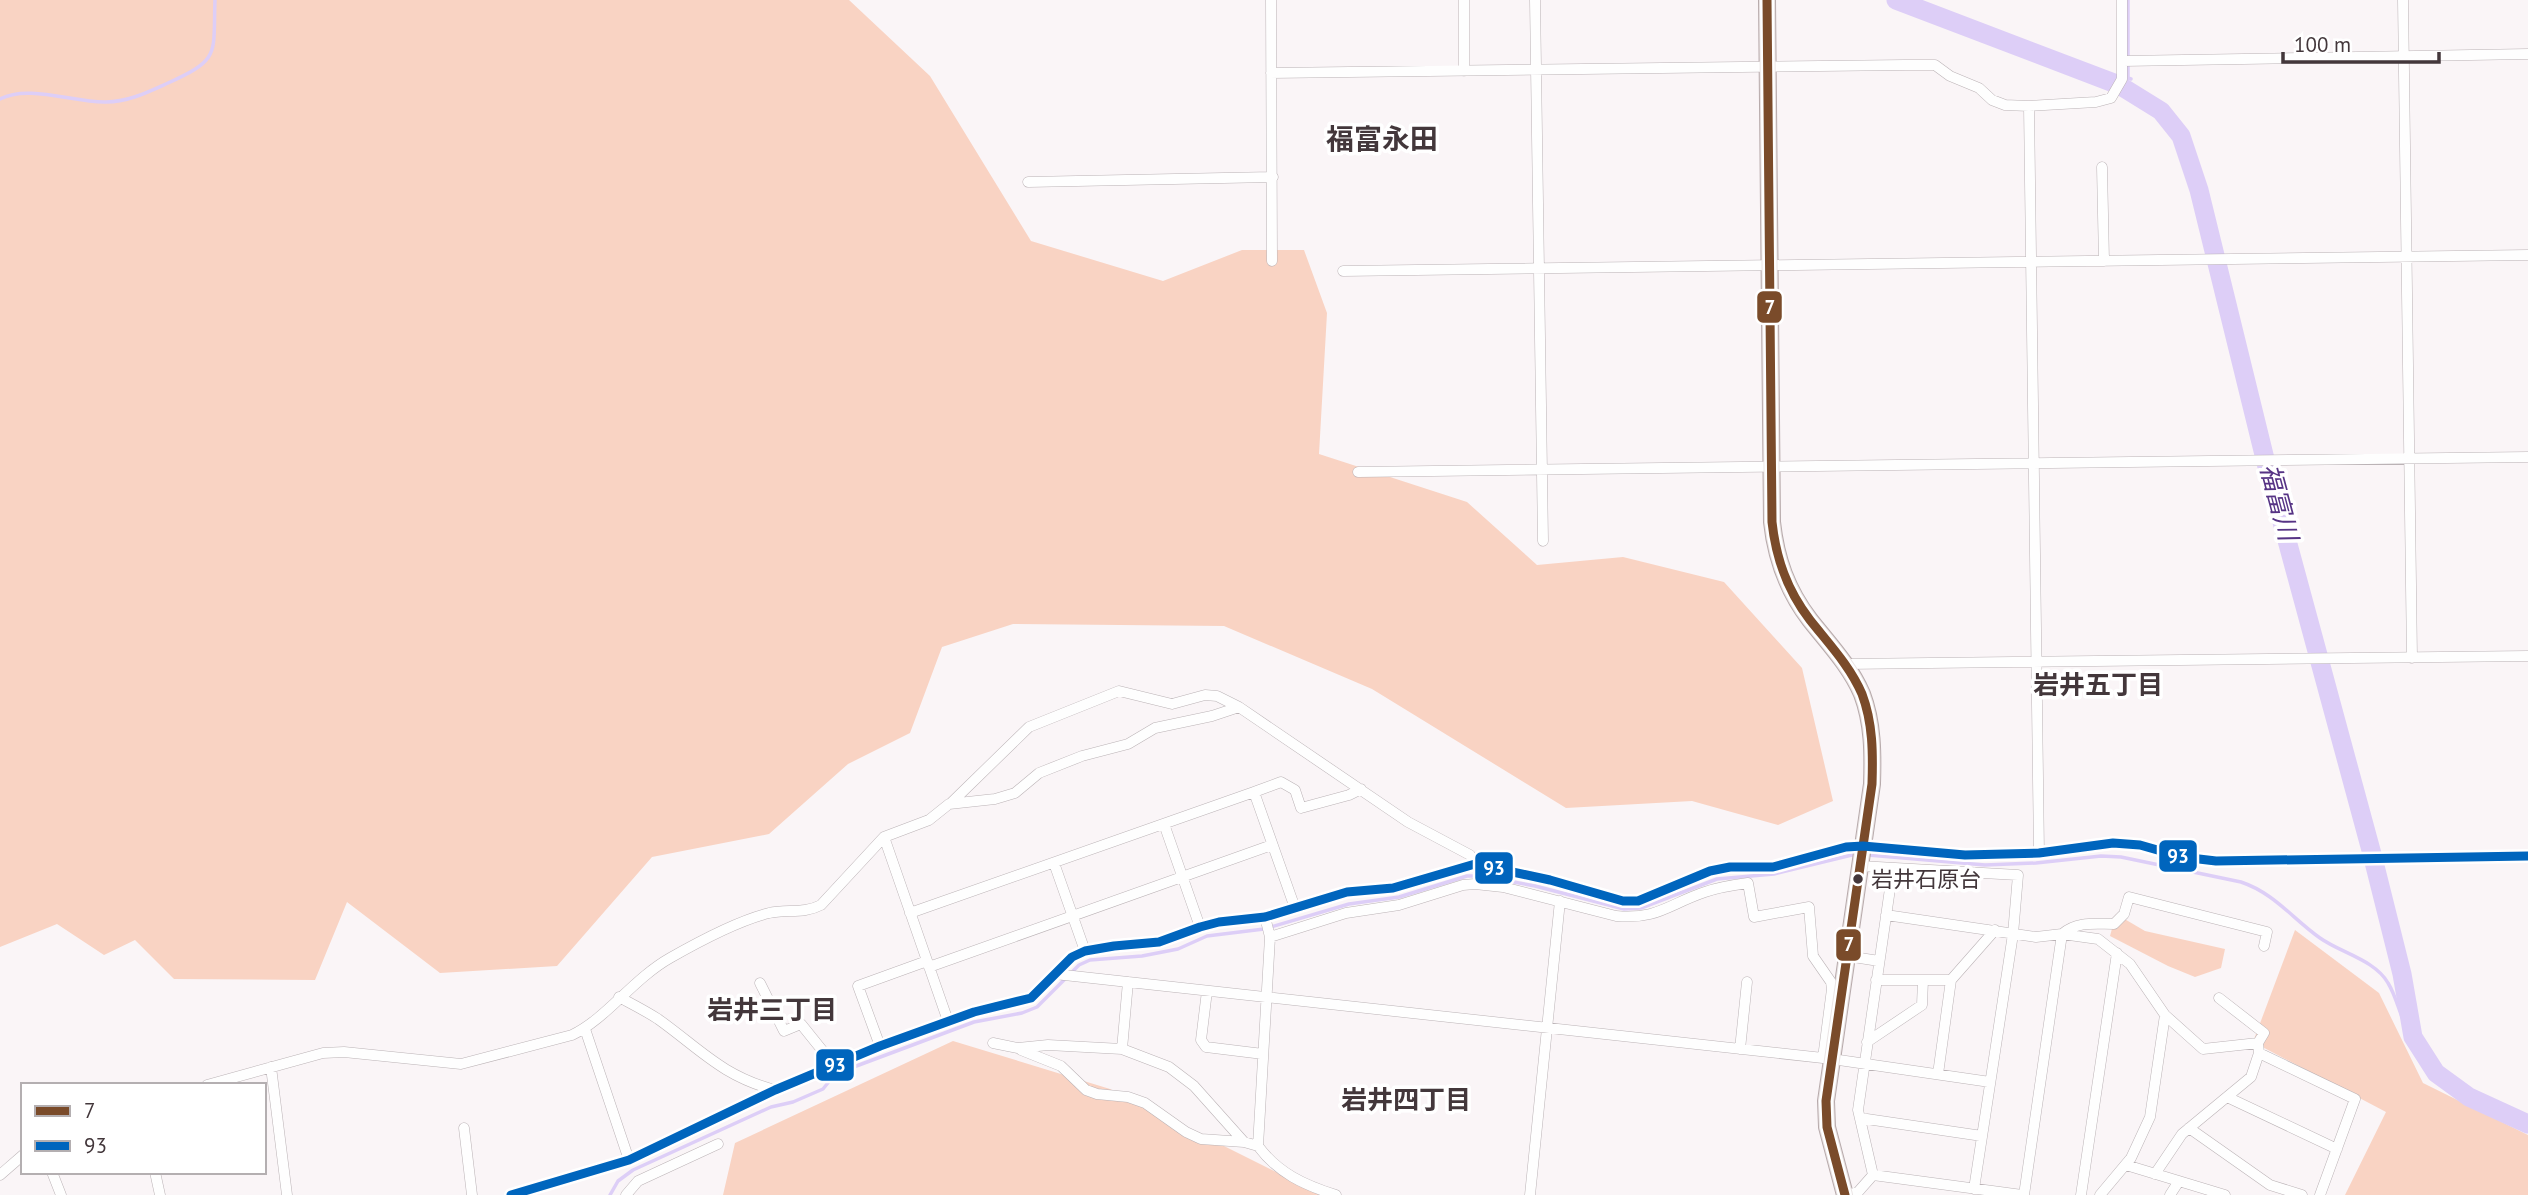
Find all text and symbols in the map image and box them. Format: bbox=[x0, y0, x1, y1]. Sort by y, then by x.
scale bar bbox=[2283, 21, 2439, 65]
text: 100 m bbox=[2294, 31, 2351, 58]
district label: 福富永田 bbox=[1326, 120, 1438, 157]
line badge: 7 bbox=[1756, 290, 1783, 324]
text: 7 bbox=[1765, 295, 1775, 319]
water label: 福富川 bbox=[2253, 460, 2306, 547]
district label: 岩井五丁目 bbox=[2033, 668, 2163, 701]
line badge: 93 bbox=[2158, 839, 2198, 873]
text: 93 bbox=[2167, 844, 2189, 868]
line badge: 93 bbox=[1474, 851, 1514, 885]
text: 93 bbox=[1483, 856, 1505, 880]
place label: 岩井石原台 bbox=[1871, 865, 1981, 893]
marker: 岩井石原台 bbox=[1851, 872, 1865, 886]
line badge: 7 bbox=[1835, 928, 1862, 962]
text: 7 bbox=[1844, 932, 1854, 956]
district label: 岩井三丁目 bbox=[707, 993, 837, 1026]
line badge: 93 bbox=[815, 1048, 855, 1082]
text: 93 bbox=[824, 1053, 846, 1077]
legend bbox=[21, 1083, 266, 1174]
district label: 岩井四丁目 bbox=[1341, 1083, 1471, 1116]
text: 7 bbox=[84, 1097, 95, 1124]
text: 93 bbox=[84, 1132, 107, 1159]

